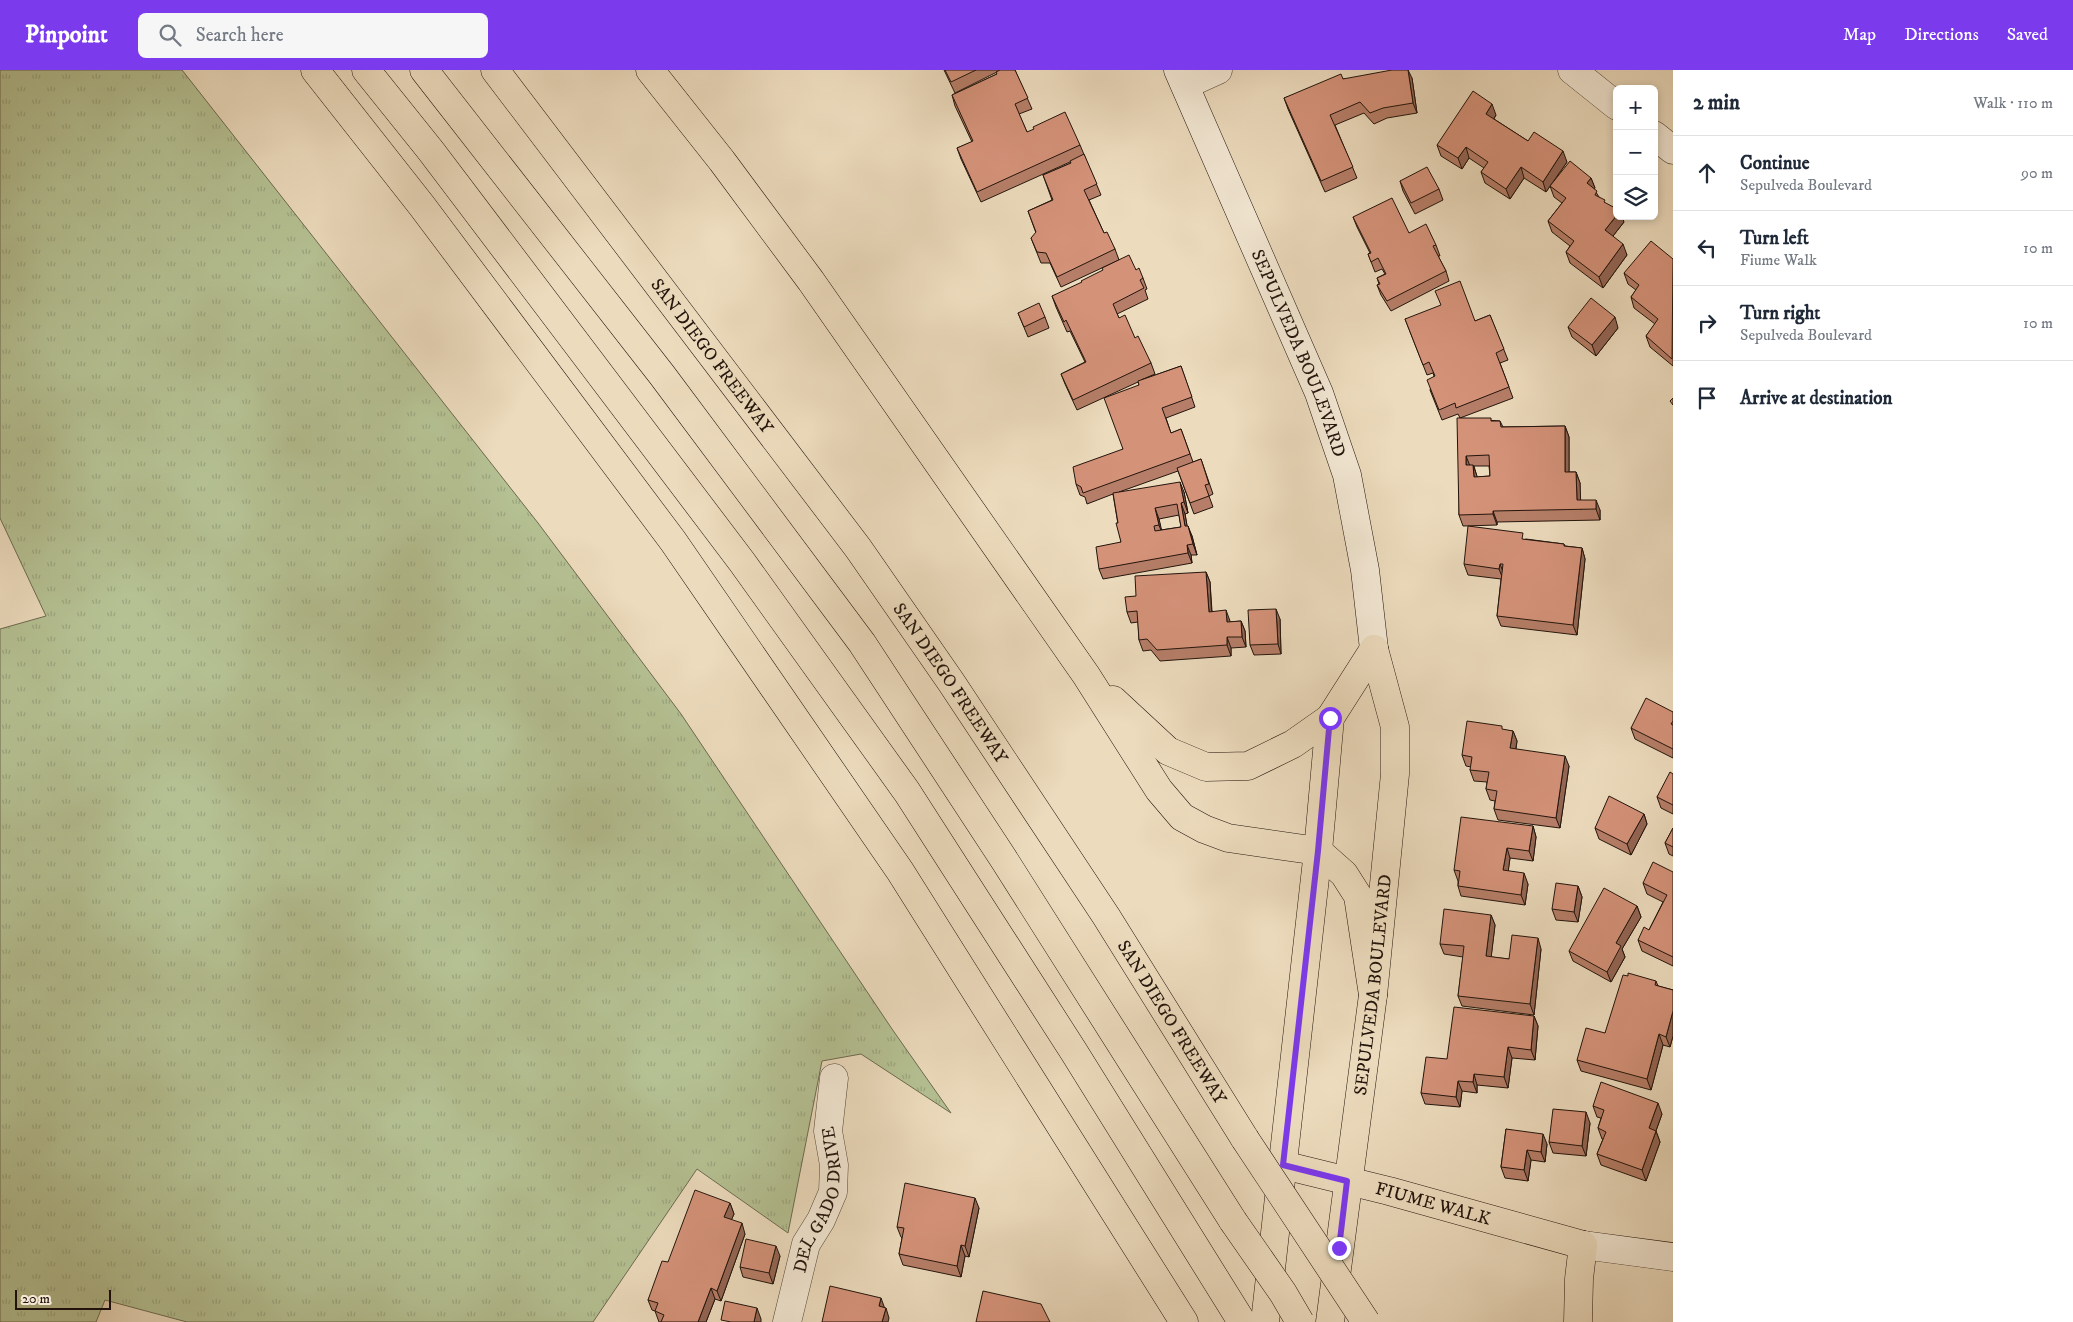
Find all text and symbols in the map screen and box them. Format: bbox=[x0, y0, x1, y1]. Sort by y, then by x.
search box bbox=[138, 13, 488, 58]
text: Pinpoint bbox=[25, 20, 108, 50]
icon: search bbox=[156, 21, 184, 49]
text: Search here bbox=[196, 24, 284, 47]
text: Map bbox=[1843, 24, 1876, 46]
text: Directions bbox=[1904, 24, 1979, 46]
text: Saved bbox=[2007, 24, 2048, 46]
map controls bbox=[1613, 85, 1658, 220]
button: + bbox=[1613, 85, 1658, 130]
text: 2 min bbox=[1693, 90, 1740, 116]
text: Walk · 110 m bbox=[1973, 93, 2053, 113]
button: − bbox=[1613, 130, 1658, 175]
text: Continue bbox=[1740, 152, 1810, 175]
icon: ahead bbox=[1693, 159, 1721, 187]
text: 90 m bbox=[2021, 163, 2053, 183]
button: layers bbox=[1613, 175, 1658, 220]
text: Sepulveda Boulevard bbox=[1740, 175, 1872, 195]
text: Turn left bbox=[1740, 227, 1809, 250]
icon: left bbox=[1693, 234, 1721, 262]
text: 10 m bbox=[2023, 238, 2053, 258]
street label: SEPULVEDA BOULEVARD bbox=[1246, 246, 1350, 460]
text: Fiume Walk bbox=[1740, 250, 1817, 270]
street label: SAN DIEGO FREEWAY bbox=[645, 275, 778, 439]
text: Turn right bbox=[1740, 302, 1820, 325]
icon: right bbox=[1693, 309, 1721, 337]
text: 10 m bbox=[2023, 313, 2053, 333]
text: Sepulveda Boulevard bbox=[1740, 325, 1872, 345]
icon: arrive bbox=[1693, 384, 1721, 412]
text: Arrive at destination bbox=[1740, 387, 1892, 410]
street label: SAN DIEGO FREEWAY bbox=[888, 599, 1012, 769]
route start bbox=[1319, 707, 1342, 730]
street label: SEPULVEDA BOULEVARD bbox=[1350, 873, 1397, 1097]
street label: SAN DIEGO FREEWAY bbox=[1112, 937, 1231, 1109]
street label: DEL GADO DRIVE bbox=[789, 1124, 847, 1275]
street label: FIUME WALK bbox=[1373, 1178, 1493, 1231]
route end bbox=[1328, 1237, 1351, 1260]
scale bar bbox=[15, 1287, 111, 1310]
text: 20 m bbox=[22, 1290, 50, 1308]

